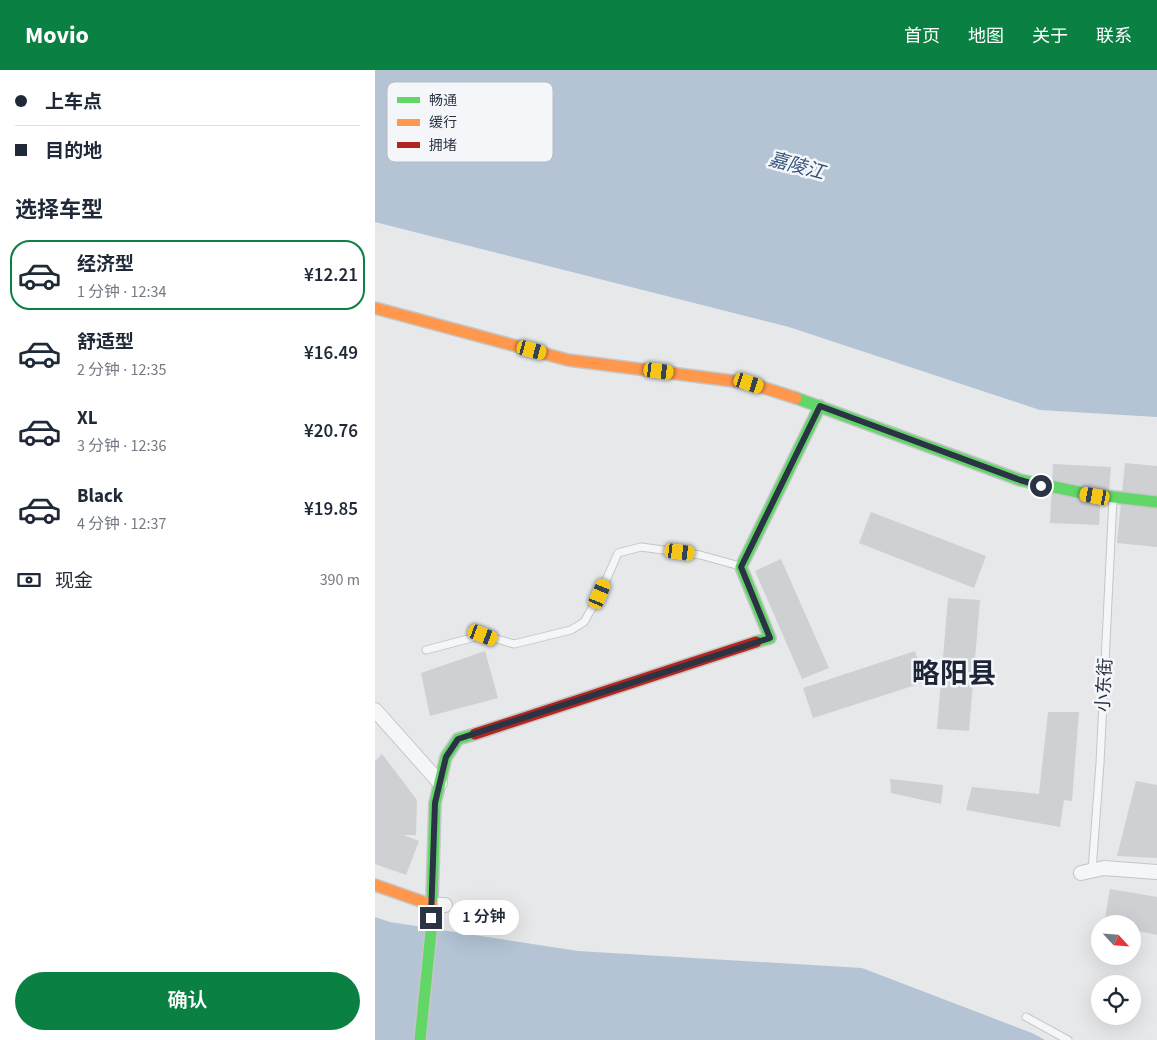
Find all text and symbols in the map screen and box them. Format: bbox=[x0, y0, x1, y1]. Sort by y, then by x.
text: Movio bbox=[25, 18, 89, 53]
text: 首页 bbox=[904, 24, 940, 49]
text: 地图 bbox=[968, 24, 1004, 49]
text: 关于 bbox=[1032, 24, 1068, 49]
text: 联系 bbox=[1096, 24, 1132, 49]
legend bbox=[387, 82, 553, 162]
text: 上车点 bbox=[45, 89, 102, 116]
text: 畅通 bbox=[429, 91, 457, 111]
text: 缓行 bbox=[429, 113, 457, 133]
text: 拥堵 bbox=[429, 136, 457, 156]
text: 目的地 bbox=[45, 138, 102, 165]
water label: 嘉陵江 bbox=[766, 146, 830, 187]
text: 选择车型 bbox=[15, 194, 103, 226]
text: 经济型 bbox=[77, 251, 134, 278]
icon: car bbox=[17, 253, 62, 298]
text: ¥12.21 bbox=[304, 262, 358, 289]
text: 1 分钟 · 12:34 bbox=[77, 281, 166, 303]
text: 舒适型 bbox=[77, 329, 134, 356]
icon: car bbox=[17, 331, 62, 376]
car bbox=[515, 339, 548, 361]
text: ¥16.49 bbox=[304, 340, 358, 367]
text: 2 分钟 · 12:35 bbox=[77, 359, 166, 381]
car bbox=[643, 362, 674, 380]
car bbox=[732, 371, 765, 395]
text: XL bbox=[77, 405, 98, 432]
icon: car bbox=[17, 409, 62, 454]
text: ¥20.76 bbox=[304, 418, 358, 445]
text: 3 分钟 · 12:36 bbox=[77, 435, 166, 457]
route start bbox=[1030, 475, 1052, 497]
text: Black bbox=[77, 483, 123, 510]
car bbox=[1078, 486, 1111, 506]
icon: car bbox=[17, 487, 62, 532]
text: ¥19.85 bbox=[304, 496, 358, 523]
text: 4 分钟 · 12:37 bbox=[77, 513, 166, 535]
car bbox=[664, 543, 695, 561]
icon: cash bbox=[15, 566, 43, 594]
text: 现金 bbox=[55, 568, 93, 595]
text: 390 m bbox=[320, 569, 360, 591]
car bbox=[587, 577, 612, 611]
car bbox=[466, 623, 499, 647]
district label: 略阳县 bbox=[912, 654, 996, 694]
street label: 小东街 bbox=[1091, 657, 1118, 713]
callout: 1 分钟 bbox=[449, 900, 519, 936]
text: 1 分钟 bbox=[462, 906, 506, 928]
route end bbox=[420, 907, 442, 929]
north arrow bbox=[1091, 915, 1141, 965]
map controls bbox=[1091, 915, 1141, 1025]
button: 确认 bbox=[15, 972, 360, 1030]
button: locate bbox=[1091, 975, 1141, 1025]

